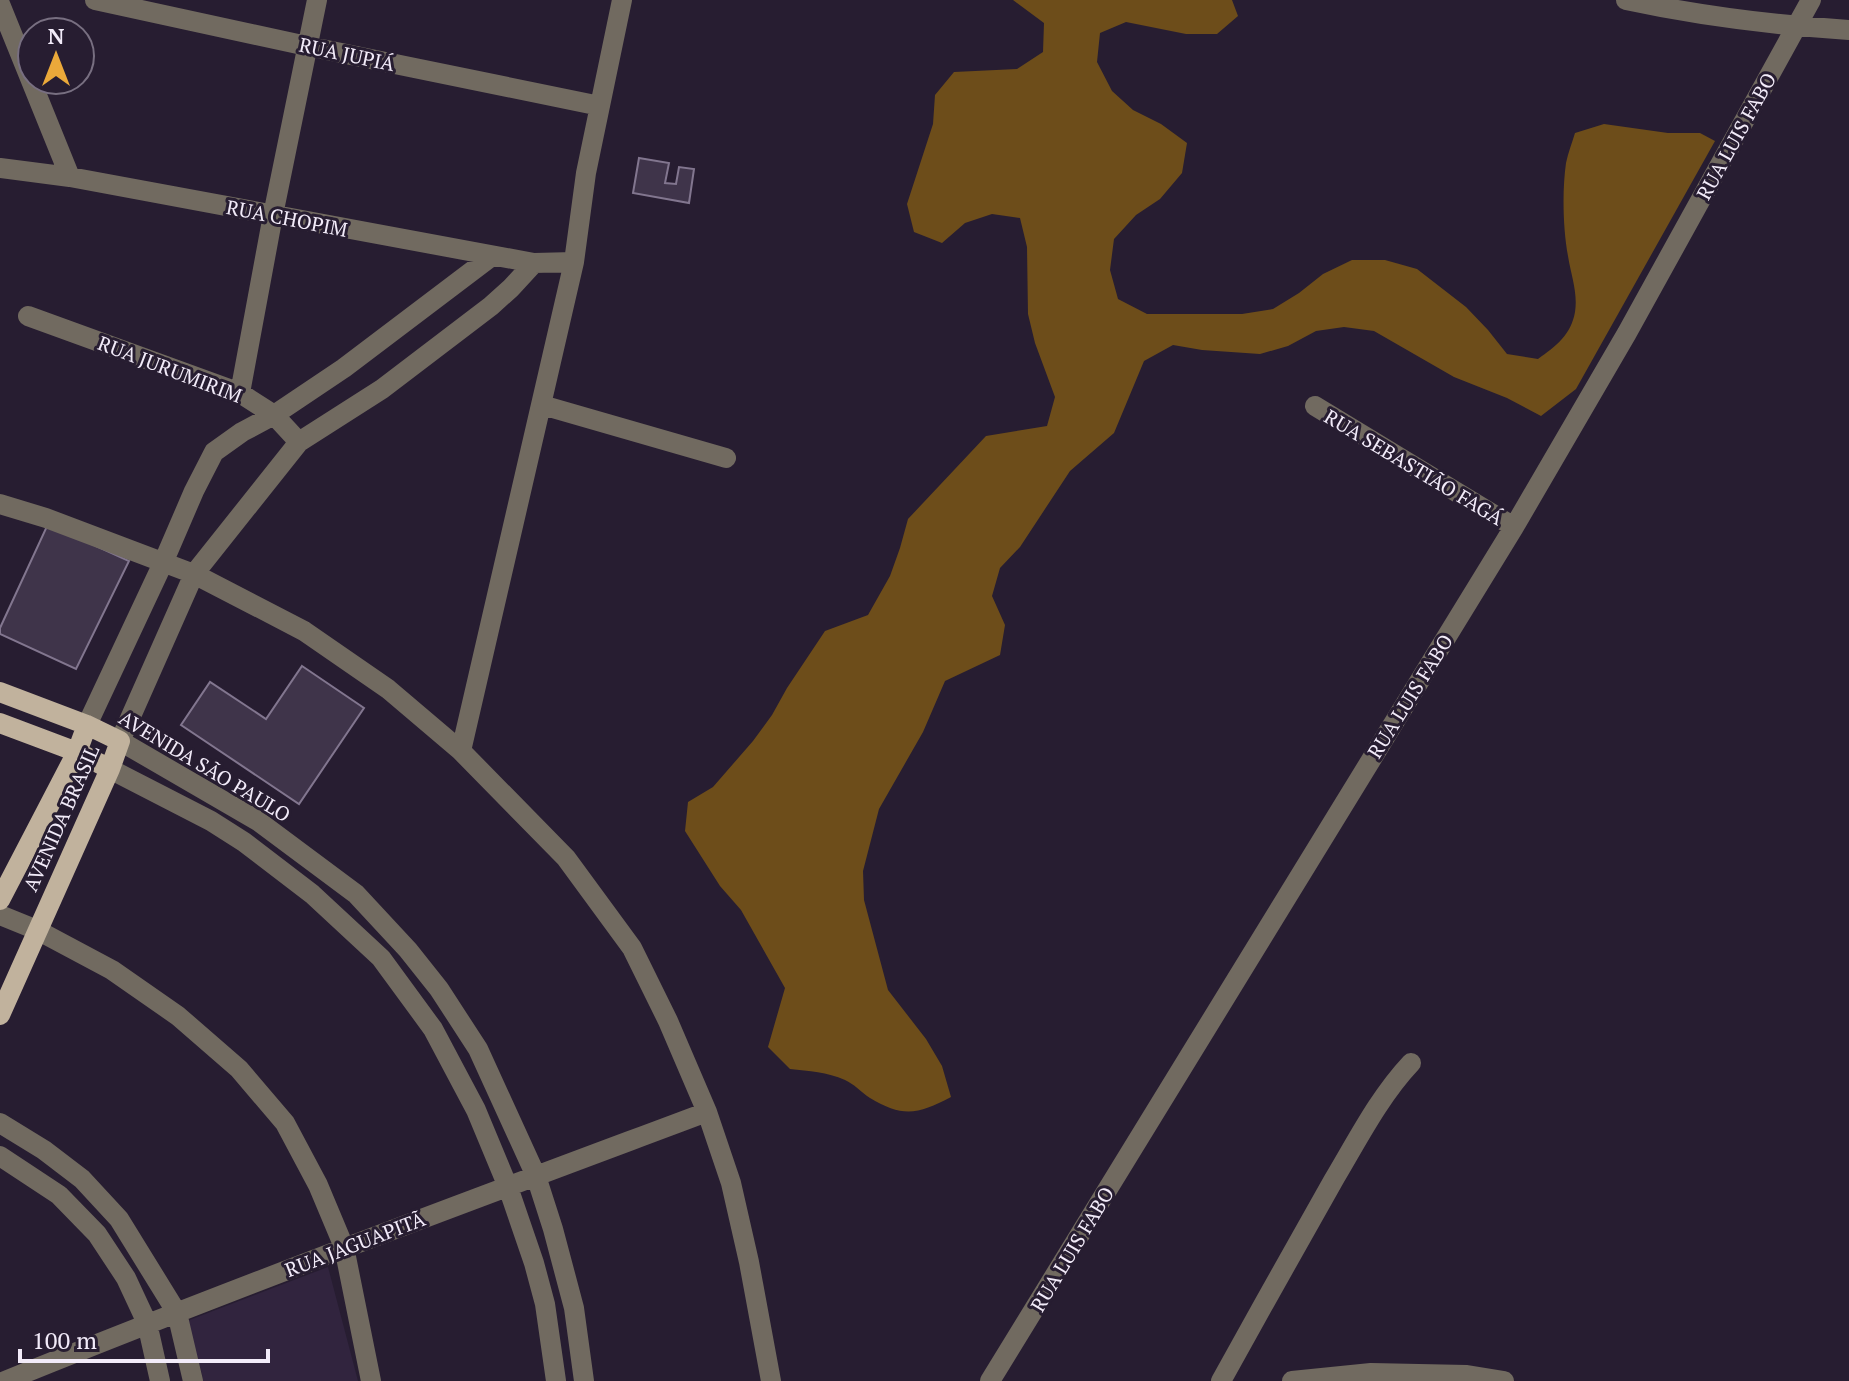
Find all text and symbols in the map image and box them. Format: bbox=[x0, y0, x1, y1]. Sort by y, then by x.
north arrow bbox=[16, 16, 96, 96]
text: N bbox=[48, 21, 65, 50]
street label: RUA JUPIÁ bbox=[297, 31, 398, 77]
street label: RUA LUIS FABO bbox=[1690, 68, 1782, 204]
street label: RUA CHOPIM bbox=[224, 193, 350, 243]
street label: RUA JURUMIRIM bbox=[94, 329, 246, 409]
street label: RUA SEBASTIÃO FAGÁ bbox=[1319, 403, 1509, 531]
street label: RUA LUIS FABO bbox=[1361, 629, 1459, 763]
street label: AVENIDA SÃO PAULO bbox=[114, 704, 296, 828]
street label: AVENIDA BRASIL bbox=[17, 741, 105, 895]
street label: RUA LUIS FABO bbox=[1024, 1181, 1120, 1317]
street label: RUA JAGUAPITÃ bbox=[281, 1205, 429, 1283]
scale bar bbox=[20, 1313, 268, 1363]
text: 100 m bbox=[32, 1324, 97, 1356]

